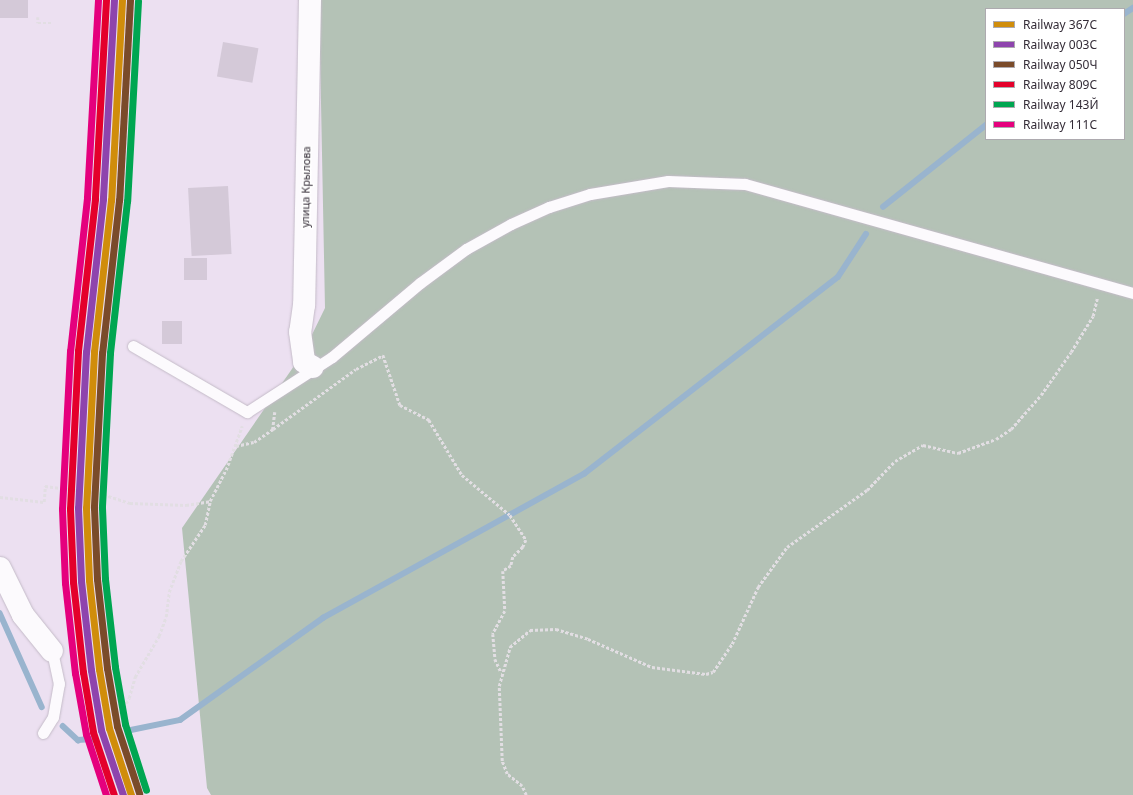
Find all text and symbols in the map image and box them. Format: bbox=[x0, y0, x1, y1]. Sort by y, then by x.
legend bbox=[985, 8, 1125, 140]
text: Railway 367С bbox=[1023, 16, 1097, 33]
text: Railway 003С bbox=[1023, 36, 1097, 53]
text: Railway 050Ч bbox=[1023, 56, 1097, 73]
text: Railway 809С bbox=[1023, 76, 1097, 93]
text: Railway 143Й bbox=[1023, 96, 1098, 113]
text: Railway 111С bbox=[1023, 116, 1097, 133]
street label: улица Крылова bbox=[299, 146, 313, 228]

